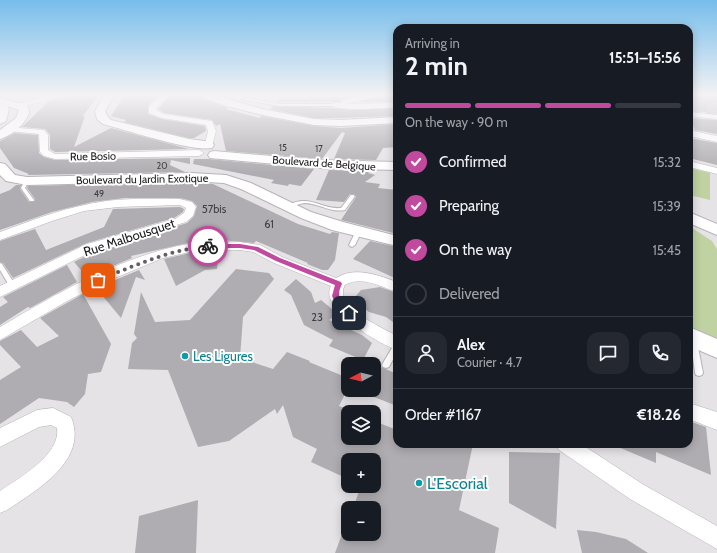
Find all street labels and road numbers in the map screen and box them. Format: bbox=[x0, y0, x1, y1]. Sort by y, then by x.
street label: Rue Bosio bbox=[70, 149, 116, 163]
street label: Boulevard de Belgique bbox=[272, 152, 377, 174]
street label: Boulevard du Jardin Exotique bbox=[76, 171, 209, 187]
street label: Rue Malbousquet bbox=[81, 214, 177, 259]

